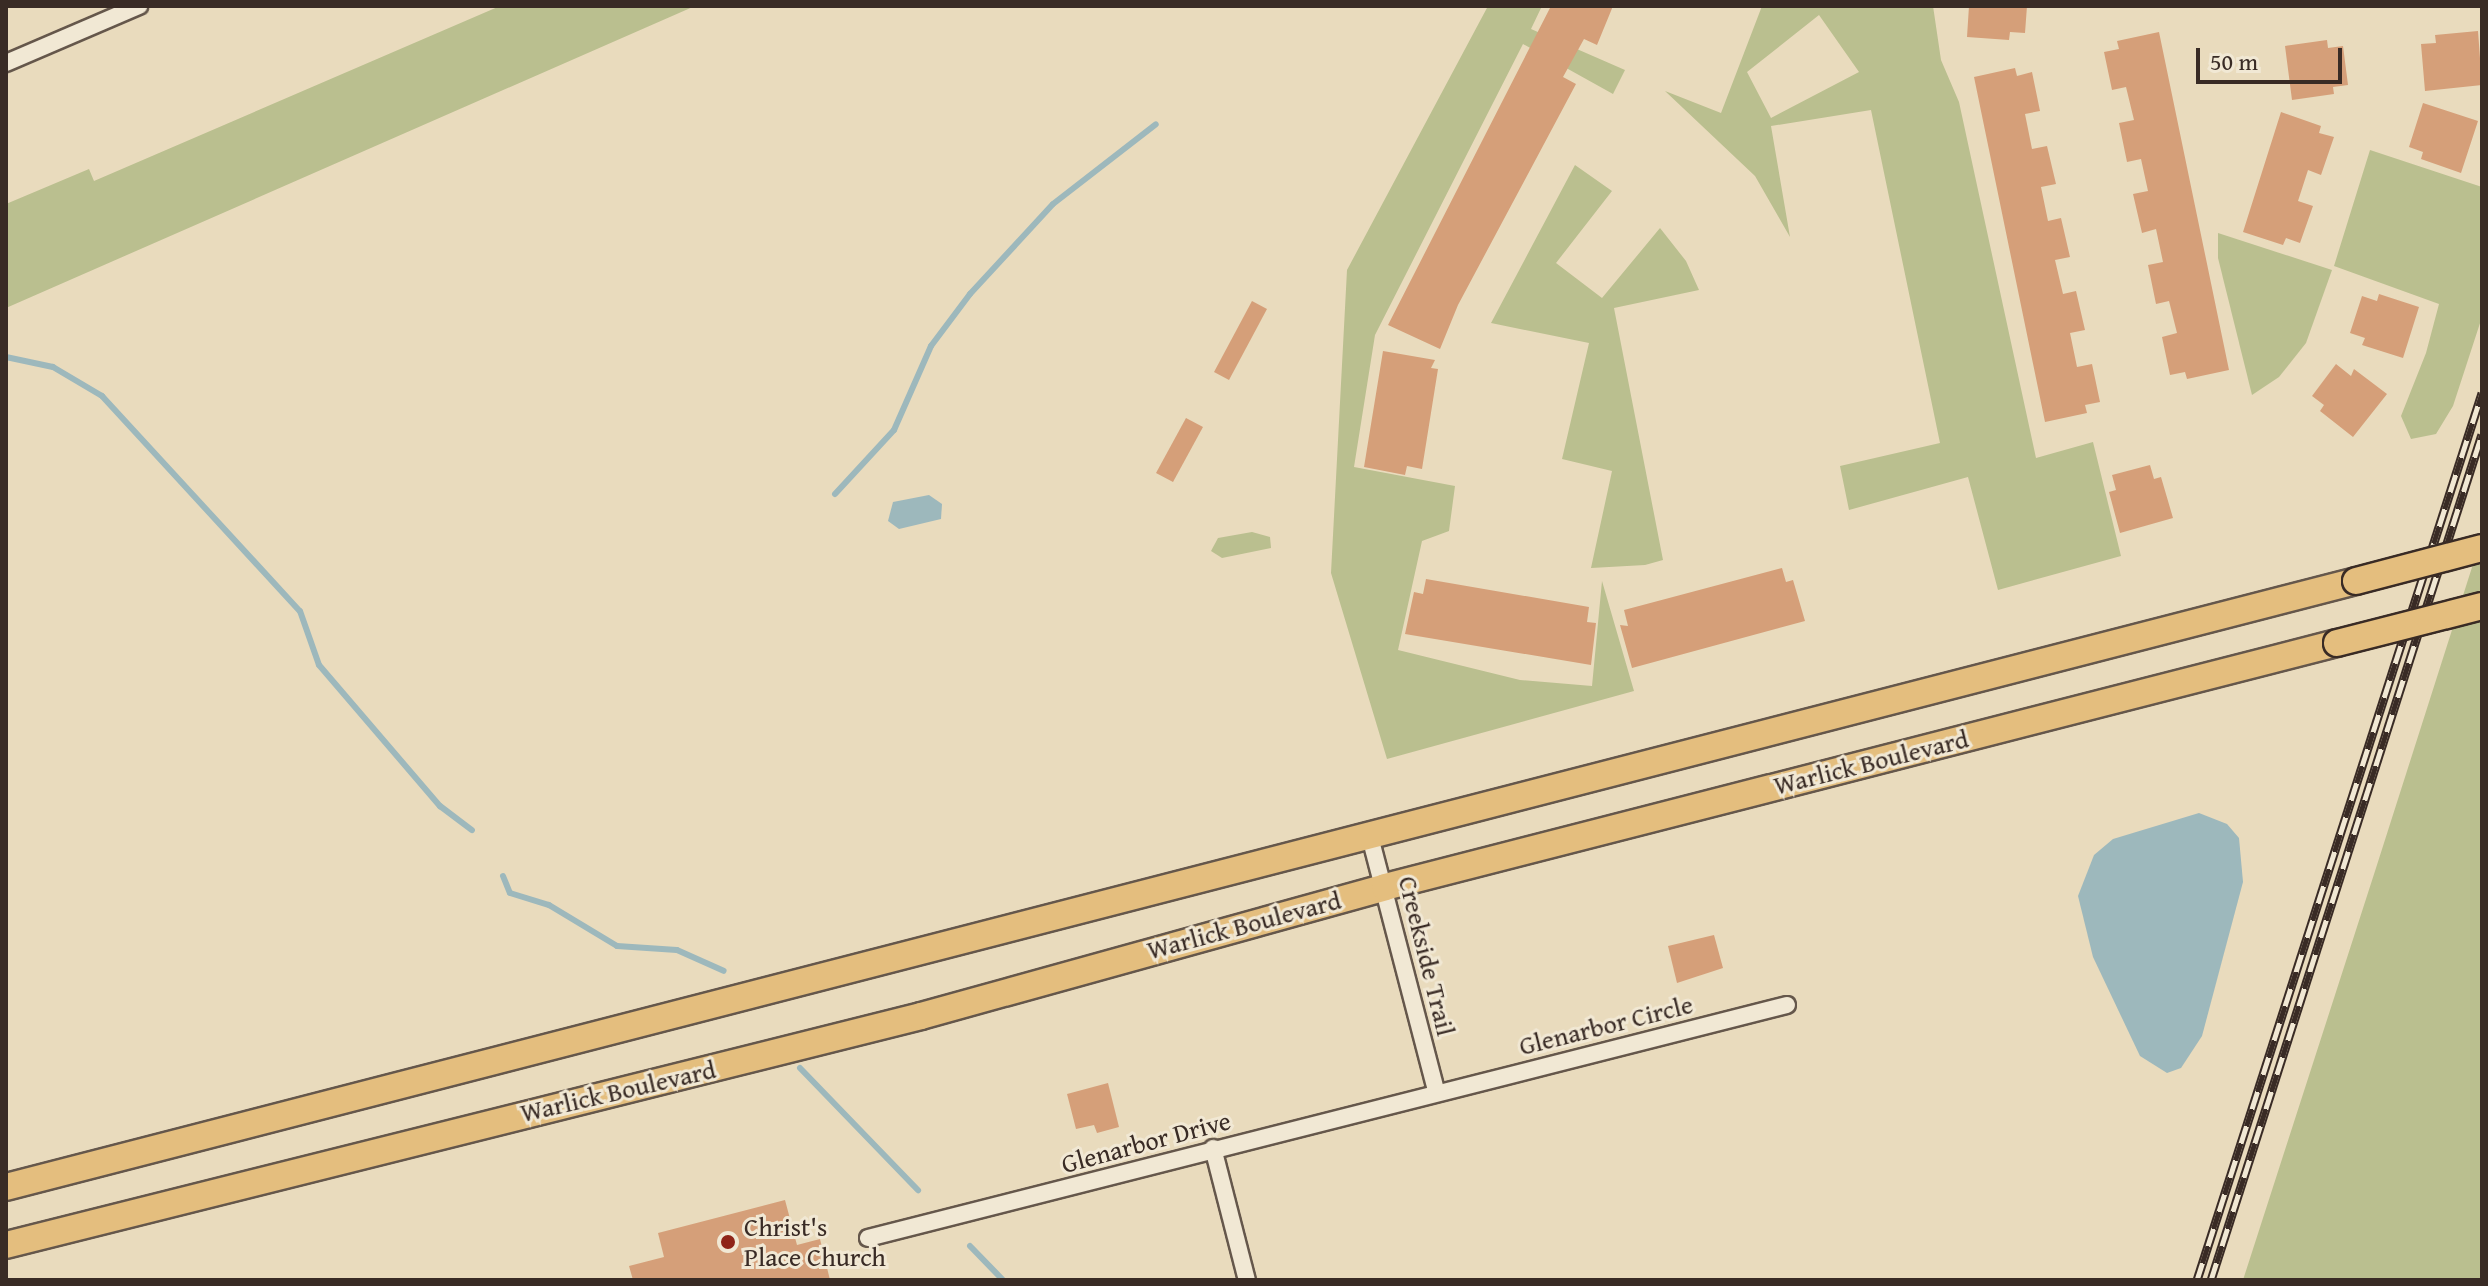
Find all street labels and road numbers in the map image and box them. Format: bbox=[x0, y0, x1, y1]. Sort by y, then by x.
street label: Warlick Boulevard bbox=[1770, 723, 1972, 801]
street label: Creekside Trail bbox=[1392, 873, 1462, 1039]
street label: Warlick Boulevard bbox=[1144, 884, 1344, 966]
street label: Glenarbor Circle bbox=[1516, 988, 1696, 1062]
street label: Warlick Boulevard bbox=[517, 1053, 719, 1129]
street label: Glenarbor Drive bbox=[1058, 1104, 1234, 1180]

